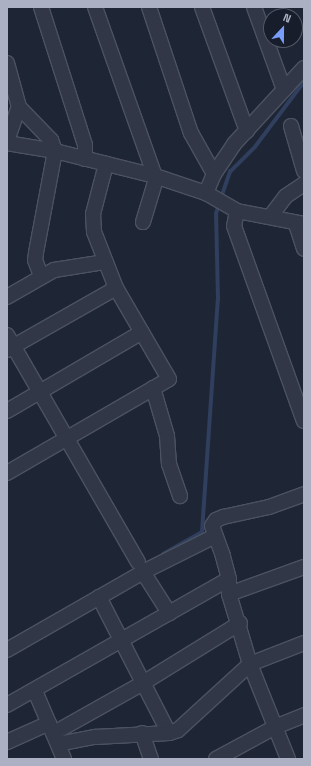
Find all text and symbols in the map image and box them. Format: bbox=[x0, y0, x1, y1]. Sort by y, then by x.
north arrow bbox=[263, 8, 303, 48]
text: N bbox=[281, 10, 293, 26]

